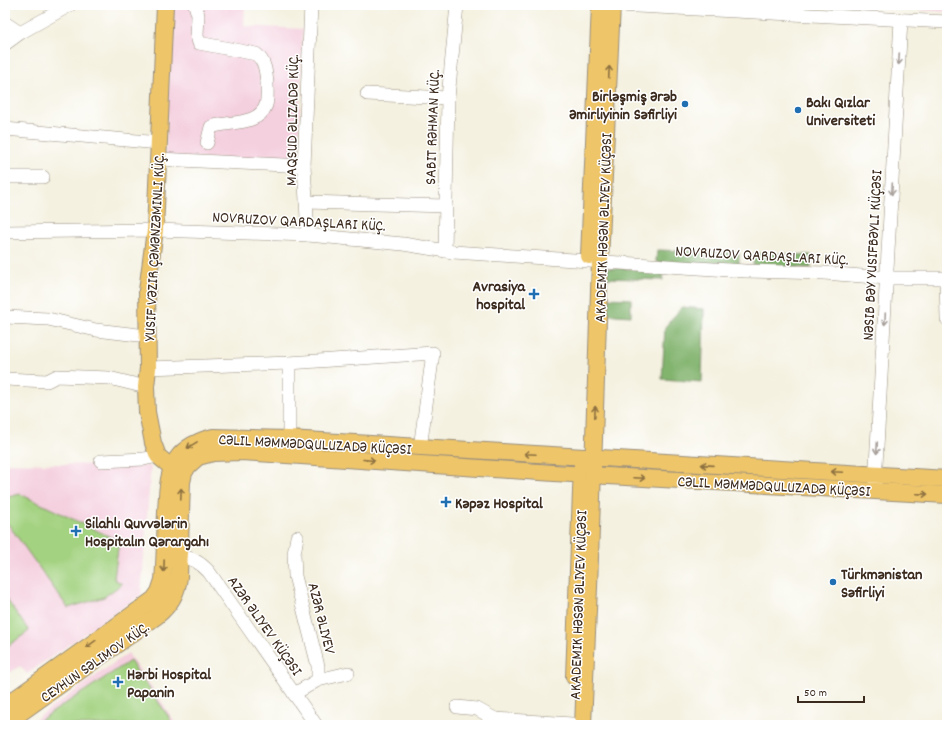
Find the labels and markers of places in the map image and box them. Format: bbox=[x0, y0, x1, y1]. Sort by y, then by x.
place label: Birləşmiş Ərəb Əmirliyinin Səfirliyi bbox=[568, 86, 677, 127]
place label: Bakı Qızlar Universiteti bbox=[806, 92, 875, 133]
marker: Birləşmiş Ərəb Əmirliyinin Səfirliyi bbox=[680, 99, 690, 109]
marker: Bakı Qızlar Universiteti bbox=[793, 105, 803, 115]
place label: Avrasiya hospital bbox=[473, 276, 526, 317]
marker: Avrasiya hospital bbox=[528, 288, 540, 300]
place label: Kəpəz Hospital bbox=[455, 493, 543, 516]
marker: Kəpəz Hospital bbox=[440, 496, 452, 508]
place label: Silahlı Quvvələrin Hospitalın Qərargahı bbox=[85, 513, 209, 554]
marker: Silahlı Quvvələrin Hospitalın Qərargahı bbox=[70, 525, 82, 537]
place label: Türkmənistan Səfirliyi bbox=[841, 564, 922, 605]
marker: Türkmənistan Səfirliyi bbox=[828, 577, 838, 587]
place label: Hərbi Hospital Papanin bbox=[127, 664, 211, 705]
marker: Hərbi Hospital Papanin bbox=[112, 676, 124, 688]

